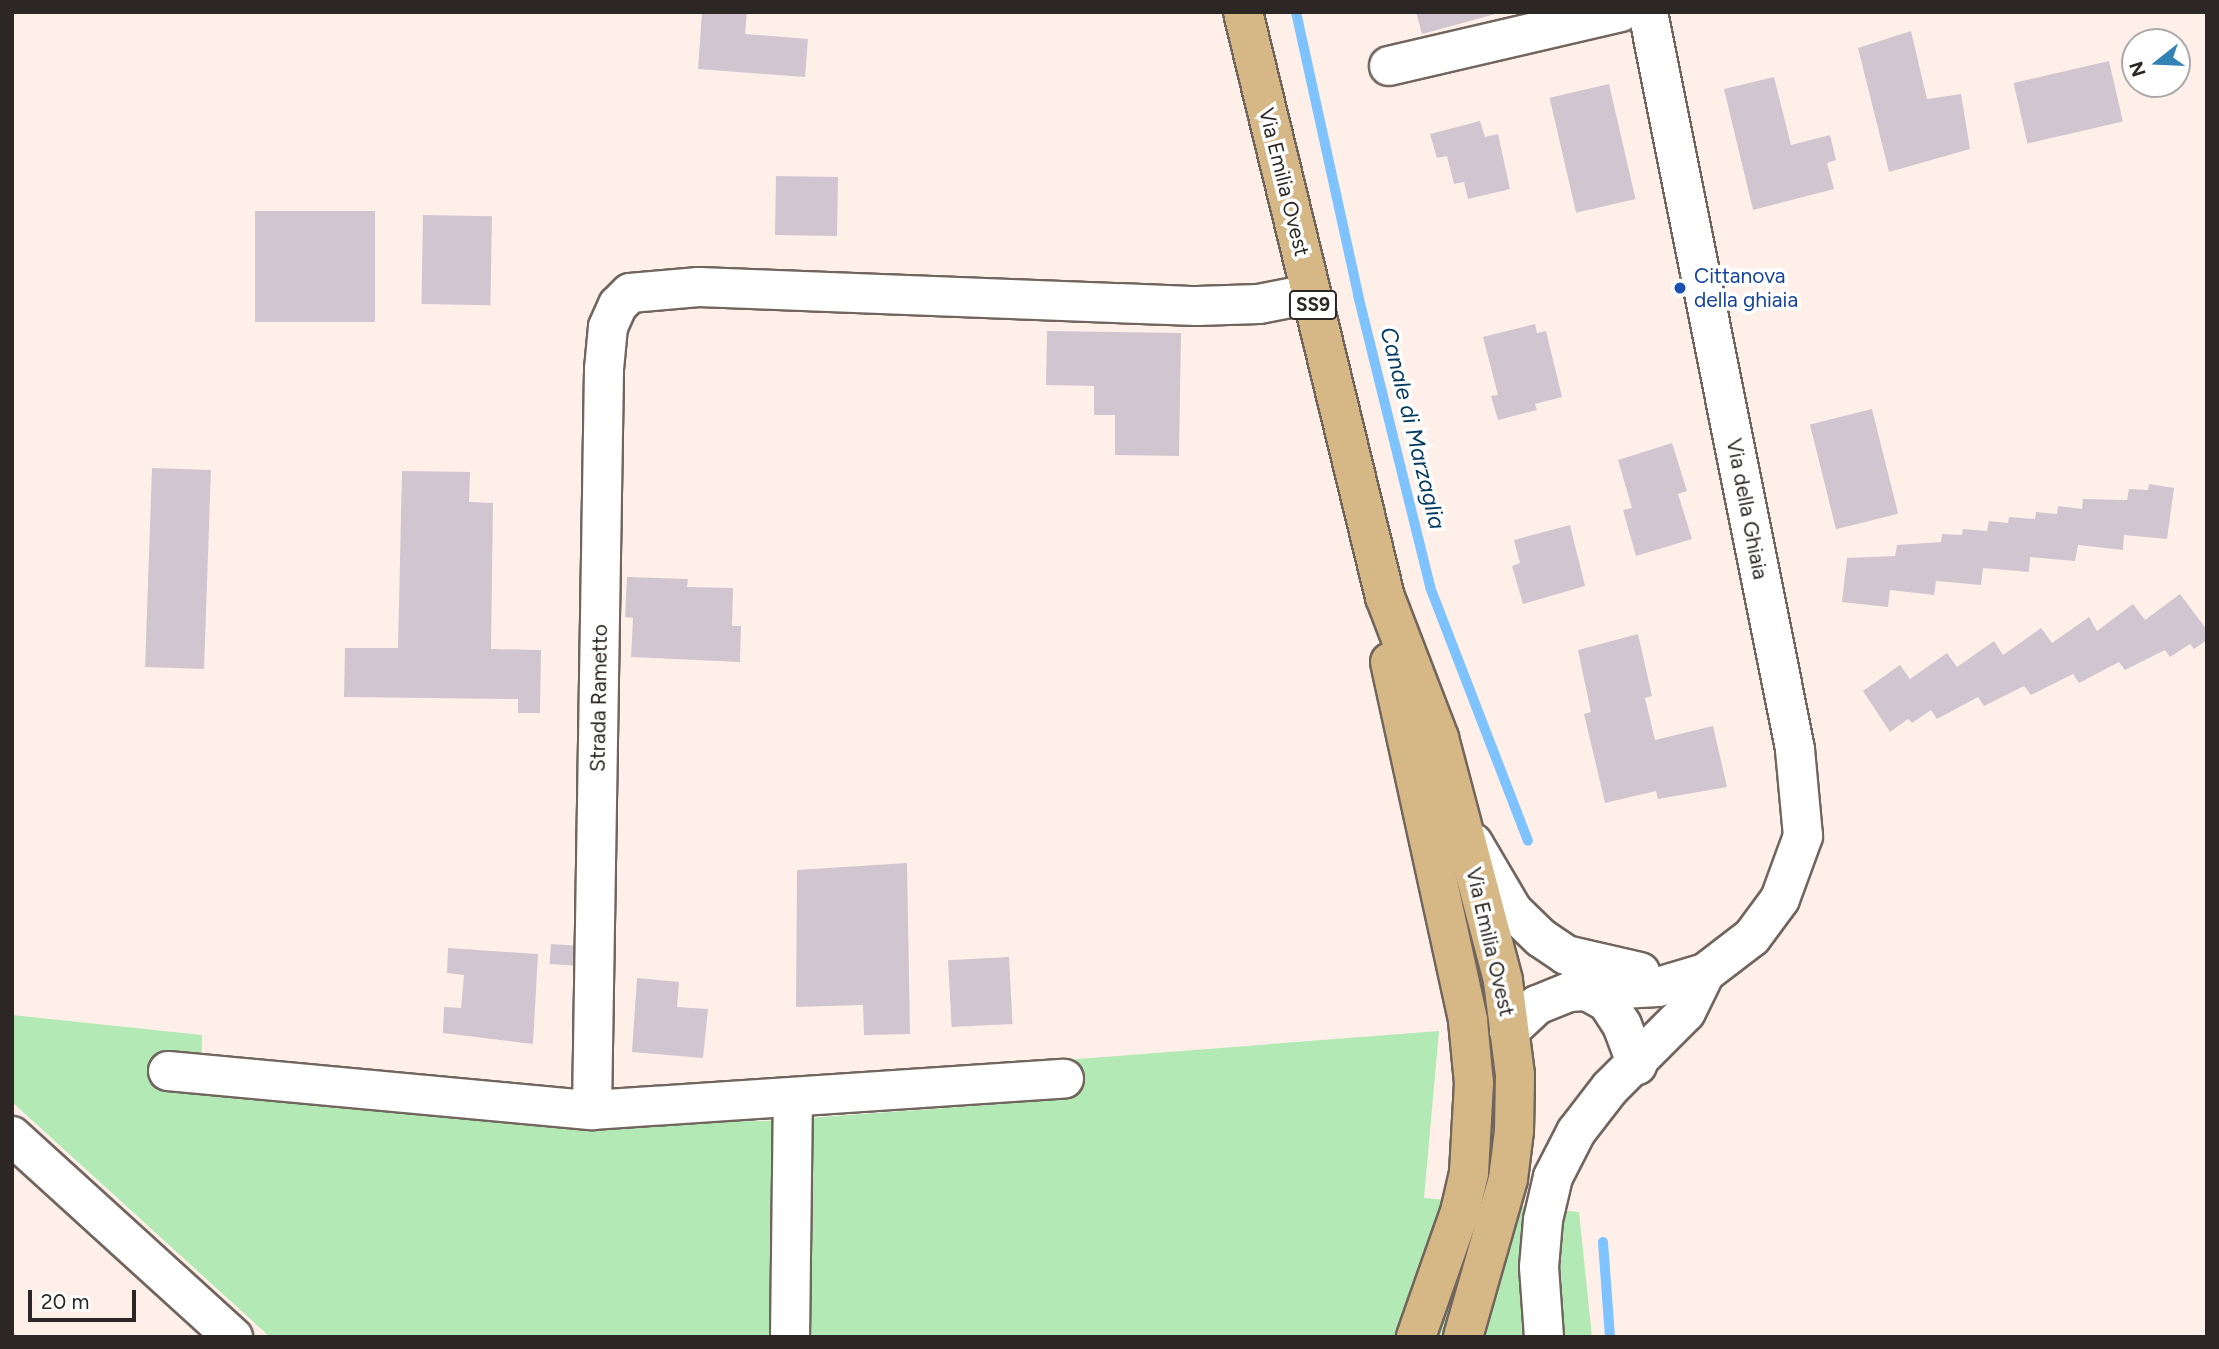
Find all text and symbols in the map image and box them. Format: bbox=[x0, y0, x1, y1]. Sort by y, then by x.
north arrow bbox=[2121, 28, 2191, 98]
text: N bbox=[2124, 58, 2151, 80]
street label: Via Emilia Ovest bbox=[1253, 105, 1315, 259]
place label: Cittanova della ghiaia bbox=[1694, 263, 1798, 313]
marker: Cittanova della ghiaia bbox=[1672, 280, 1688, 296]
road number: SS9 bbox=[1288, 290, 1338, 320]
water label: Canale di Marzaglia bbox=[1375, 324, 1451, 532]
street label: Via della Ghiaia bbox=[1721, 436, 1773, 582]
street label: Strada Rametto bbox=[585, 624, 613, 772]
street label: Via Emilia Ovest bbox=[1461, 865, 1519, 1019]
scale bar bbox=[32, 1276, 140, 1320]
text: 20 m bbox=[41, 1289, 89, 1314]

